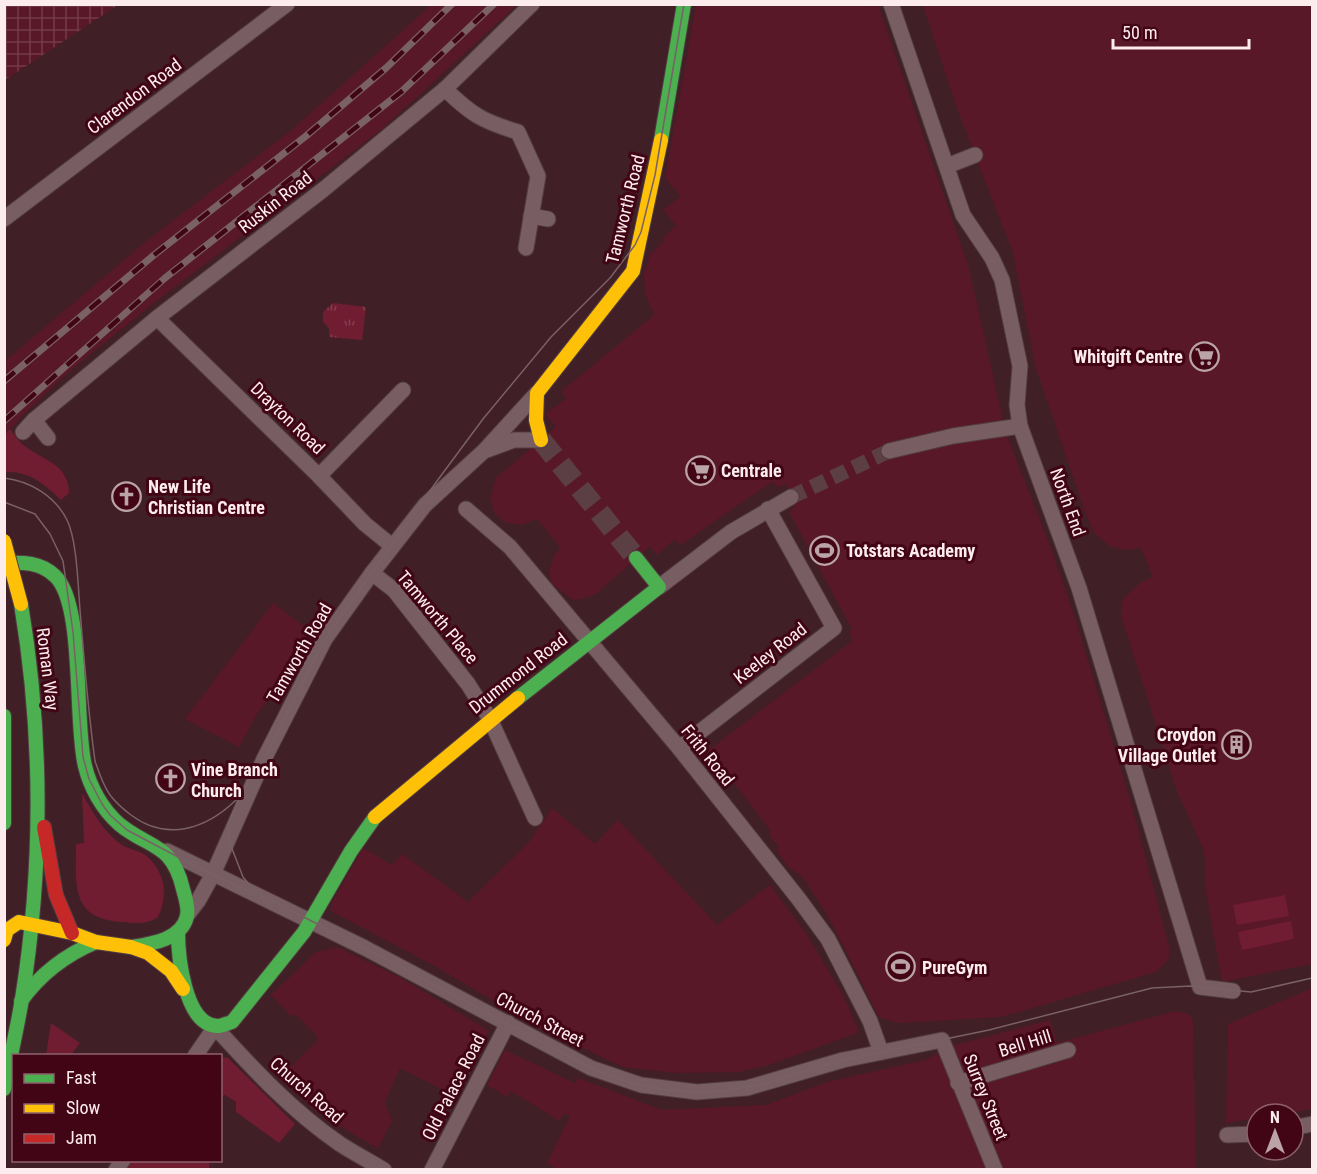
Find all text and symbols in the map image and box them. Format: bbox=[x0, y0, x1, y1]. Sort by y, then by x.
scale bar bbox=[1113, 12, 1250, 50]
text: 50 m bbox=[1122, 22, 1157, 43]
street label: Clarendon Road bbox=[83, 54, 185, 138]
street label: Tamworth Road bbox=[601, 152, 649, 266]
street label: Ruskin Road bbox=[234, 167, 316, 237]
supermarket icon: Whitgift Centre bbox=[1188, 340, 1220, 372]
place label: Whitgift Centre bbox=[1074, 346, 1183, 367]
street label: Drayton Road bbox=[247, 378, 329, 458]
supermarket icon: Centrale bbox=[684, 454, 716, 486]
place label: Centrale bbox=[721, 460, 782, 481]
street label: North End bbox=[1046, 465, 1090, 539]
place label: New Life Christian Centre bbox=[148, 476, 265, 518]
church icon: New Life Christian Centre bbox=[111, 480, 143, 512]
sports icon: Totstars Academy bbox=[809, 534, 841, 566]
place label: Totstars Academy bbox=[846, 540, 975, 561]
street label: Tamworth Place bbox=[393, 566, 483, 668]
street label: Tamworth Road bbox=[262, 599, 336, 707]
street label: Keeley Road bbox=[729, 618, 811, 688]
street label: Roman Way bbox=[33, 627, 64, 712]
street label: Drummond Road bbox=[465, 628, 571, 718]
street label: Frith Road bbox=[677, 720, 739, 790]
place label: Croydon Village Outlet bbox=[1118, 724, 1216, 766]
building icon: Croydon Village Outlet bbox=[1221, 728, 1253, 760]
place label: Vine Branch Church bbox=[191, 759, 278, 801]
church icon: Vine Branch Church bbox=[154, 763, 186, 795]
sports icon: PureGym bbox=[885, 951, 917, 983]
place label: PureGym bbox=[922, 957, 987, 978]
street label: Church Street bbox=[493, 987, 587, 1051]
street label: Bell Hill bbox=[996, 1025, 1054, 1061]
street label: Old Palace Road bbox=[417, 1030, 489, 1144]
street label: Surrey Street bbox=[959, 1051, 1013, 1143]
street label: Church Road bbox=[266, 1052, 348, 1128]
legend bbox=[12, 1054, 222, 1162]
text: Fast bbox=[66, 1067, 97, 1088]
text: Slow bbox=[66, 1097, 101, 1118]
north arrow bbox=[1245, 1102, 1305, 1162]
text: N bbox=[1270, 1108, 1280, 1127]
text: Jam bbox=[66, 1127, 97, 1148]

